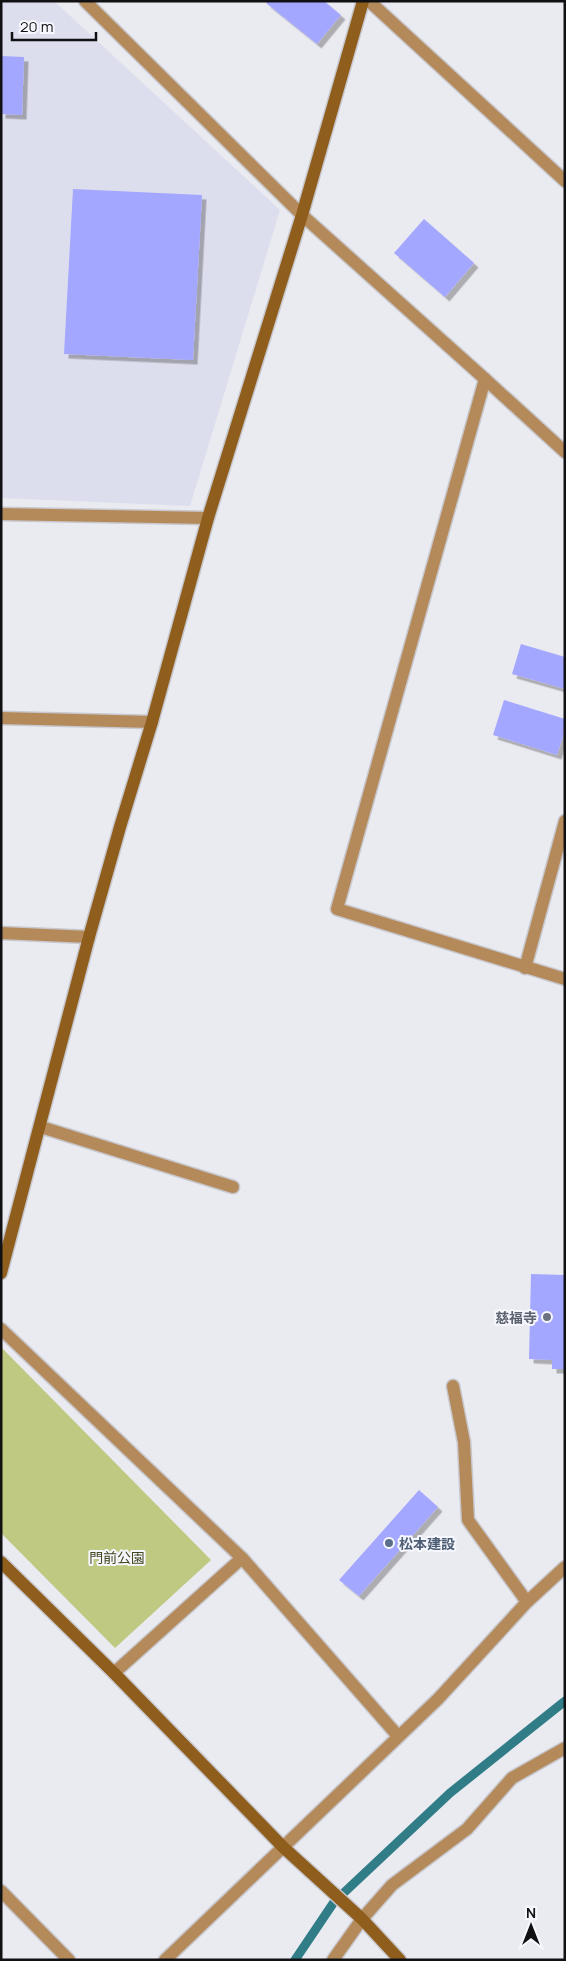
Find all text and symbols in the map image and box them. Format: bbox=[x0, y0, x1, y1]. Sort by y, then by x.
scale bar bbox=[12, 10, 96, 42]
text: 20 m bbox=[20, 16, 53, 37]
place label: 慈福寺 bbox=[495, 1308, 537, 1327]
marker: 慈福寺 bbox=[541, 1311, 553, 1323]
place label: 松本建設 bbox=[399, 1534, 455, 1553]
marker: 松本建設 bbox=[383, 1537, 395, 1549]
park label: 門前公園 bbox=[89, 1548, 145, 1567]
north arrow bbox=[506, 1901, 556, 1951]
text: N bbox=[526, 1903, 536, 1922]

